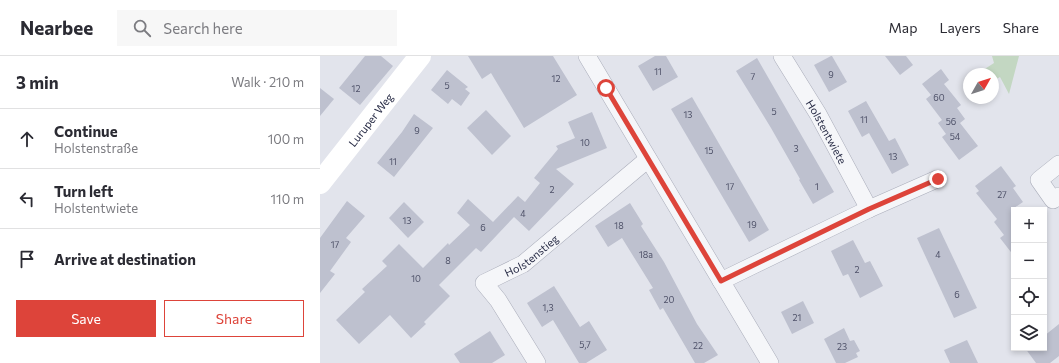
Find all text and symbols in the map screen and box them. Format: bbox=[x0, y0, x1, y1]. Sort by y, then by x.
search box bbox=[117, 10, 397, 46]
text: Nearbee bbox=[20, 16, 93, 39]
icon: search bbox=[131, 17, 153, 39]
text: Search here bbox=[163, 19, 243, 37]
text: Map bbox=[889, 19, 917, 36]
text: Layers bbox=[939, 19, 981, 36]
text: Share bbox=[1003, 19, 1039, 36]
house number: 11 bbox=[654, 66, 662, 77]
north arrow bbox=[963, 68, 999, 104]
house number: 9 bbox=[828, 69, 834, 80]
house number: 7 bbox=[751, 71, 756, 82]
text: 3 min bbox=[16, 72, 59, 93]
house number: 12 bbox=[552, 73, 560, 84]
text: Walk · 210 m bbox=[231, 74, 304, 90]
route start bbox=[597, 79, 615, 97]
house number: 5 bbox=[444, 80, 450, 91]
house number: 12 bbox=[352, 83, 360, 94]
street label: Luruper Weg bbox=[345, 90, 395, 149]
house number: 60 bbox=[933, 92, 945, 103]
street label: Holstentwiete bbox=[804, 97, 850, 166]
house number: 5 bbox=[771, 106, 777, 117]
house number: 13 bbox=[684, 109, 692, 120]
house number: 11 bbox=[860, 114, 868, 125]
house number: 56 bbox=[946, 116, 956, 127]
text: Continue bbox=[54, 122, 118, 140]
house number: 9 bbox=[414, 125, 420, 136]
icon: ahead bbox=[16, 128, 38, 150]
text: 100 m bbox=[268, 131, 304, 147]
house number: 54 bbox=[950, 131, 961, 142]
house number: 10 bbox=[580, 137, 590, 148]
text: Holstenstraße bbox=[54, 140, 138, 156]
house number: 3 bbox=[793, 143, 799, 154]
house number: 15 bbox=[704, 145, 714, 156]
house number: 13 bbox=[889, 151, 897, 162]
house number: 11 bbox=[389, 156, 397, 167]
route end bbox=[929, 170, 947, 188]
house number: 17 bbox=[726, 181, 735, 192]
house number: 1 bbox=[815, 181, 819, 192]
text: Turn left bbox=[54, 182, 113, 200]
house number: 2 bbox=[550, 184, 555, 195]
icon: left bbox=[16, 188, 38, 210]
house number: 27 bbox=[997, 189, 1007, 200]
text: 110 m bbox=[271, 191, 304, 207]
text: Holstentwiete bbox=[54, 200, 138, 216]
map controls bbox=[1011, 207, 1047, 351]
button: + bbox=[1011, 207, 1047, 243]
house number: 4 bbox=[520, 208, 526, 219]
house number: 13 bbox=[403, 215, 411, 226]
house number: 19 bbox=[747, 219, 757, 230]
house number: 18 bbox=[614, 220, 624, 231]
house number: 6 bbox=[480, 222, 486, 233]
street label: Holstenstieg bbox=[502, 231, 560, 279]
house number: 17 bbox=[331, 239, 340, 250]
button: − bbox=[1011, 243, 1047, 279]
icon: arrive bbox=[16, 248, 38, 270]
house number: 18a bbox=[639, 249, 653, 260]
house number: 4 bbox=[935, 249, 941, 260]
text: Arrive at destination bbox=[54, 250, 196, 268]
house number: 8 bbox=[445, 255, 451, 266]
house number: 2 bbox=[855, 264, 860, 275]
house number: 10 bbox=[411, 273, 421, 284]
button: locate bbox=[1011, 279, 1047, 315]
house number: 6 bbox=[954, 289, 960, 300]
house number: 20 bbox=[664, 294, 675, 305]
button: Save bbox=[16, 300, 156, 337]
button: Share bbox=[164, 300, 304, 337]
house number: 1,3 bbox=[542, 302, 554, 313]
house number: 21 bbox=[793, 312, 801, 323]
button: layers bbox=[1011, 315, 1047, 351]
house number: 5,7 bbox=[579, 339, 591, 350]
house number: 22 bbox=[693, 340, 703, 351]
house number: 23 bbox=[837, 341, 847, 352]

